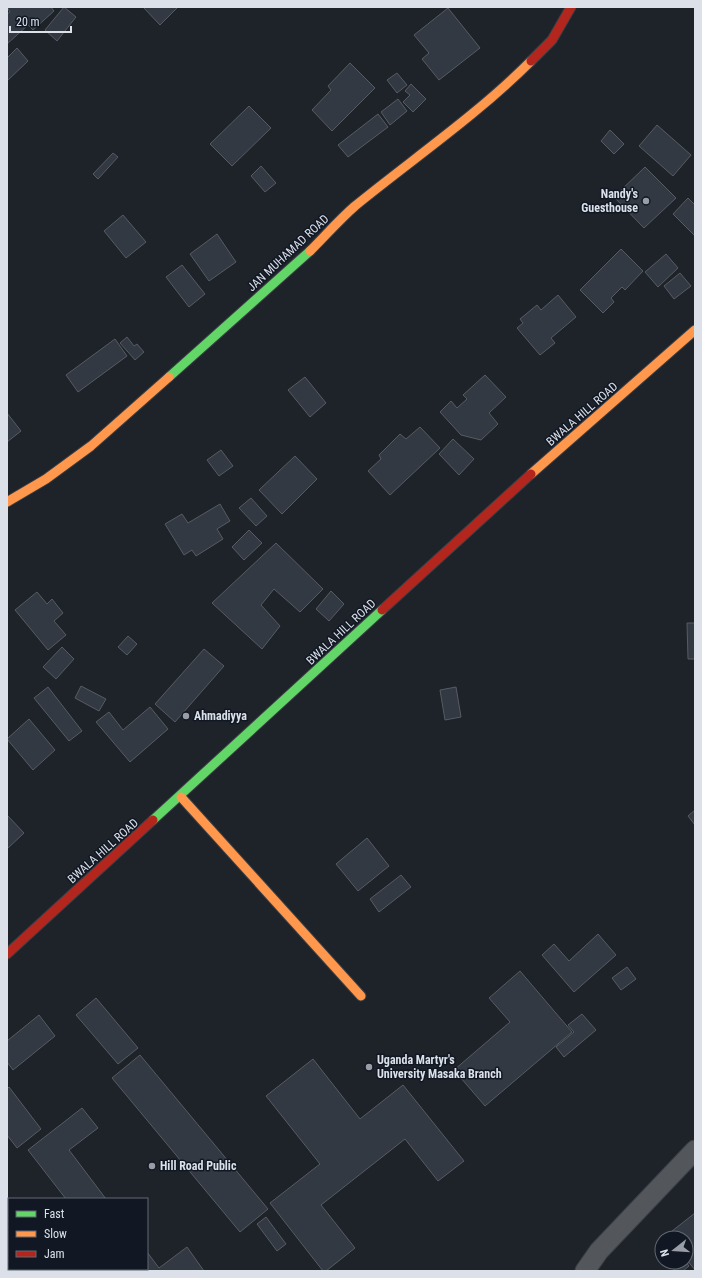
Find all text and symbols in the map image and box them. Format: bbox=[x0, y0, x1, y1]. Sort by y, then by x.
scale bar bbox=[10, 8, 71, 34]
text: 20 m bbox=[16, 15, 40, 29]
place label: Nandy's Guesthouse bbox=[581, 187, 639, 215]
marker: Nandy's Guesthouse bbox=[641, 196, 651, 206]
street label: JAN MUHAMAD ROAD bbox=[244, 212, 332, 294]
street label: BWALA HILL ROAD bbox=[544, 379, 621, 449]
street label: BWALA HILL ROAD bbox=[303, 596, 379, 668]
place label: Ahmadiyya bbox=[194, 709, 247, 723]
marker: Ahmadiyya bbox=[181, 711, 191, 721]
street label: BWALA HILL ROAD bbox=[65, 816, 141, 886]
place label: Uganda Martyr's University Masaka Branch bbox=[377, 1053, 502, 1081]
marker: Uganda Martyr's University Masaka Branch bbox=[364, 1062, 374, 1072]
place label: Hill Road Public bbox=[160, 1159, 237, 1173]
marker: Hill Road Public bbox=[147, 1161, 157, 1171]
legend bbox=[8, 1198, 148, 1270]
text: Fast bbox=[44, 1207, 65, 1221]
text: Slow bbox=[44, 1227, 67, 1241]
north arrow bbox=[654, 1230, 694, 1270]
text: Jam bbox=[44, 1247, 65, 1261]
text: N bbox=[658, 1247, 672, 1258]

